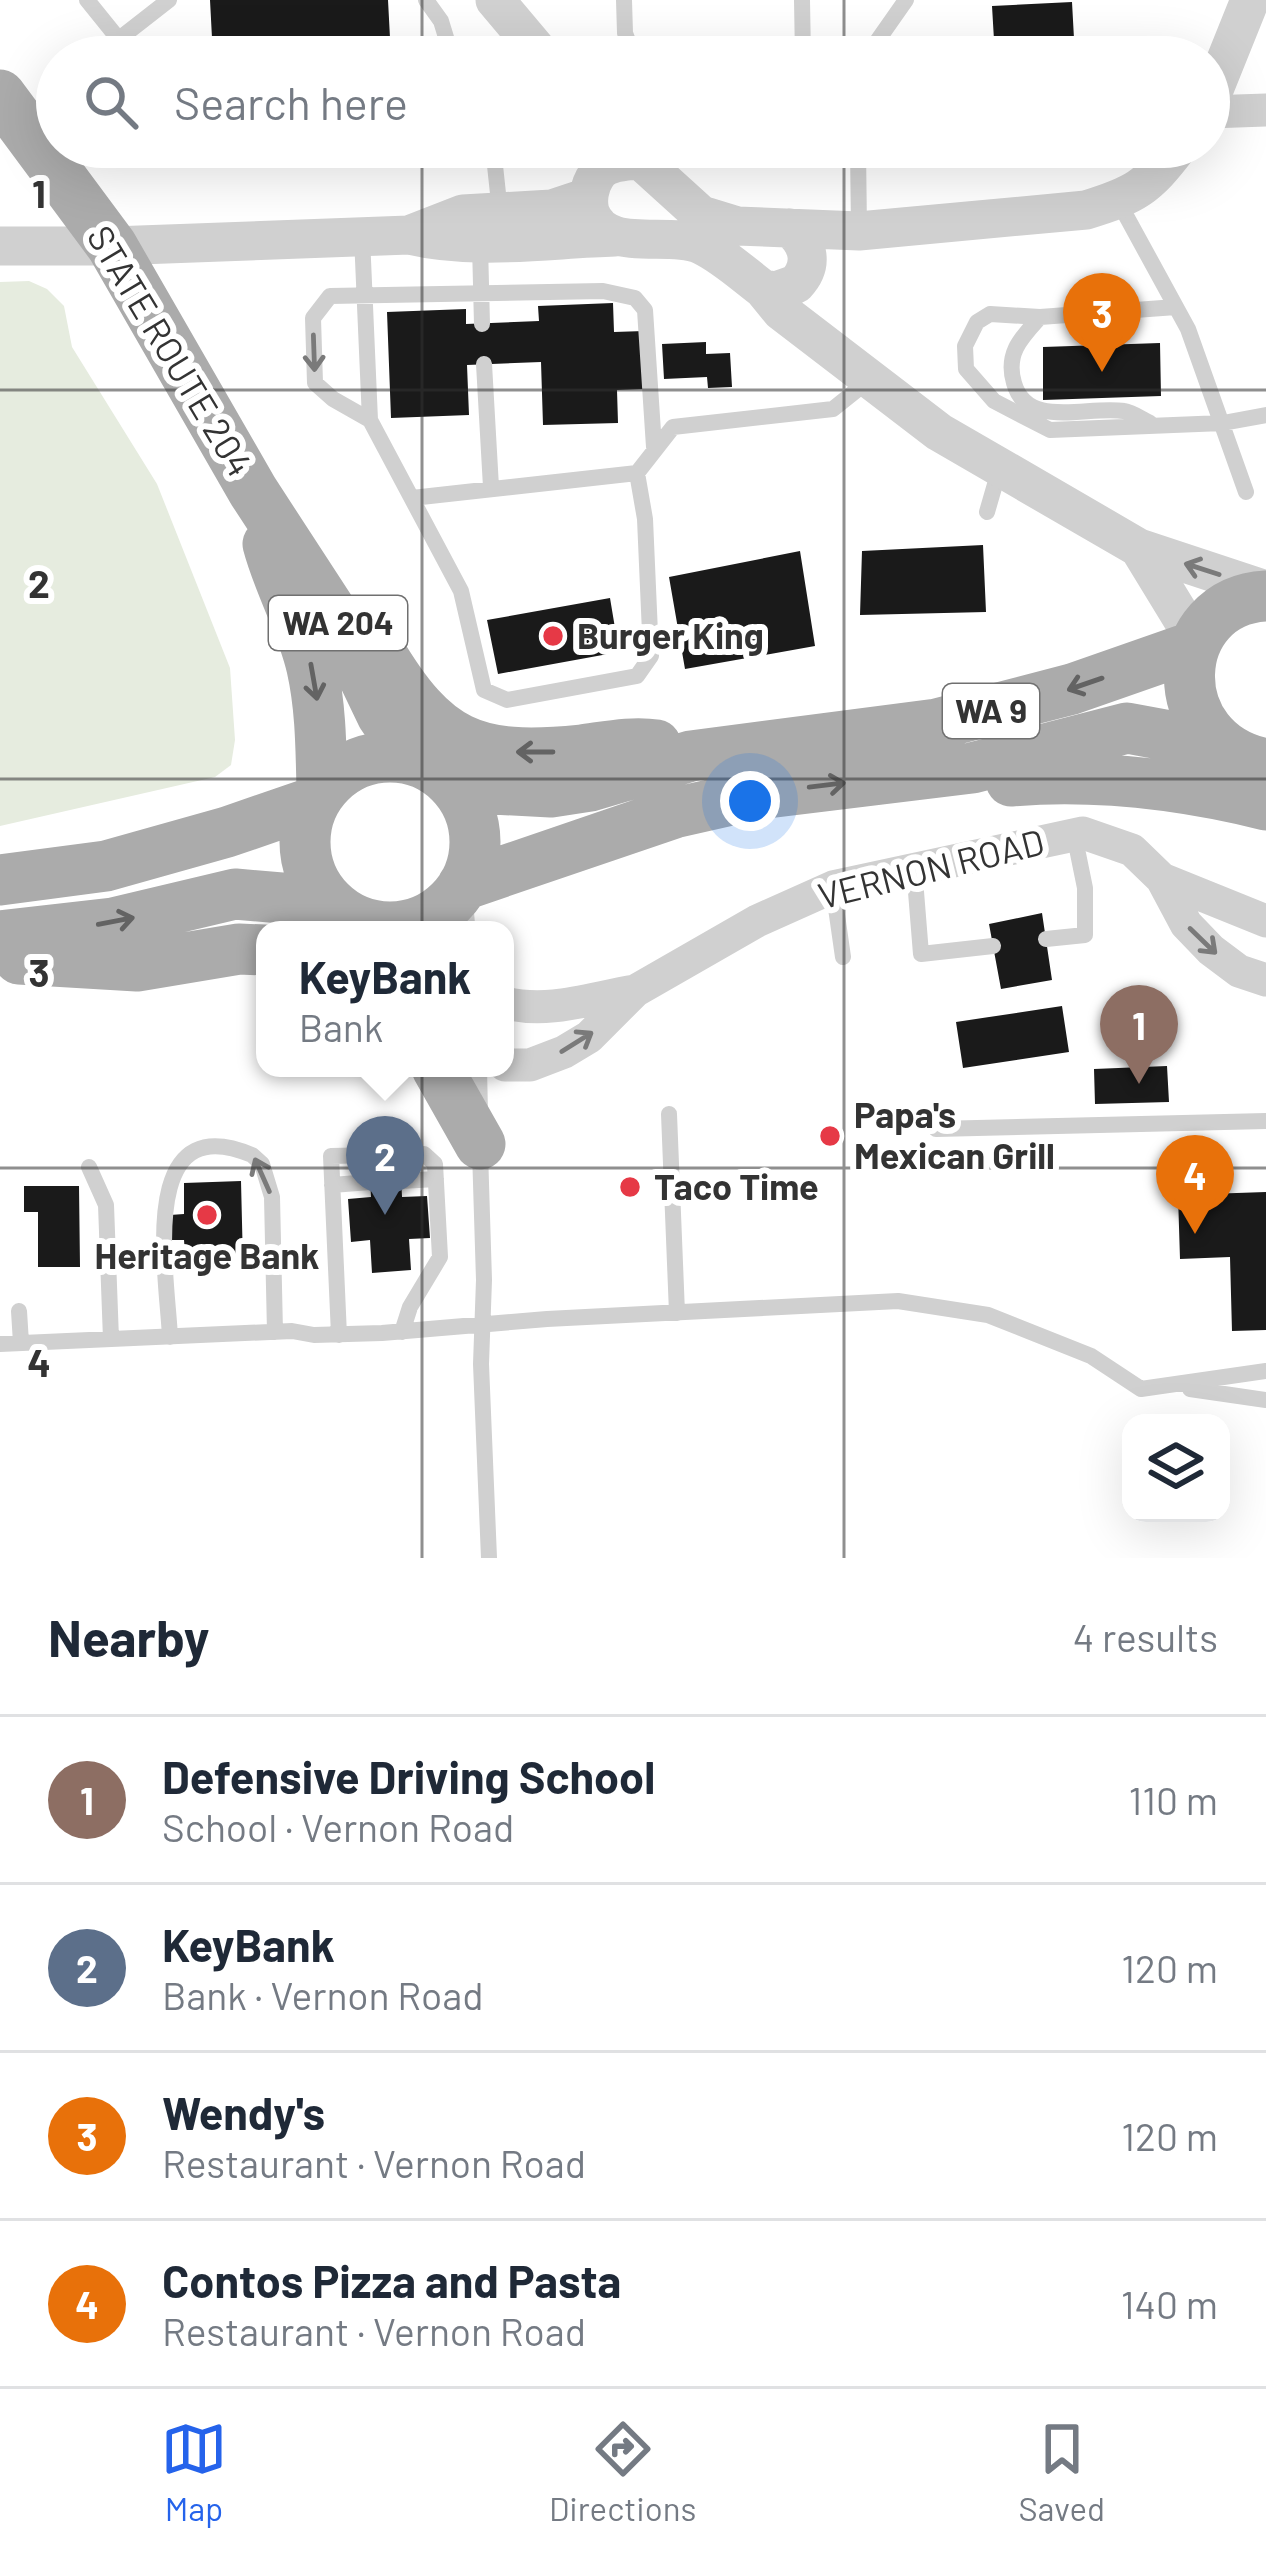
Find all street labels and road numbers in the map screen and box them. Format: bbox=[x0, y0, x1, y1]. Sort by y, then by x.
street label: STATE ROUTE 204 bbox=[80, 217, 263, 483]
road number: WA 204 bbox=[269, 596, 407, 650]
road number: WA 9 bbox=[943, 684, 1039, 738]
street label: VERNON ROAD bbox=[813, 819, 1048, 916]

